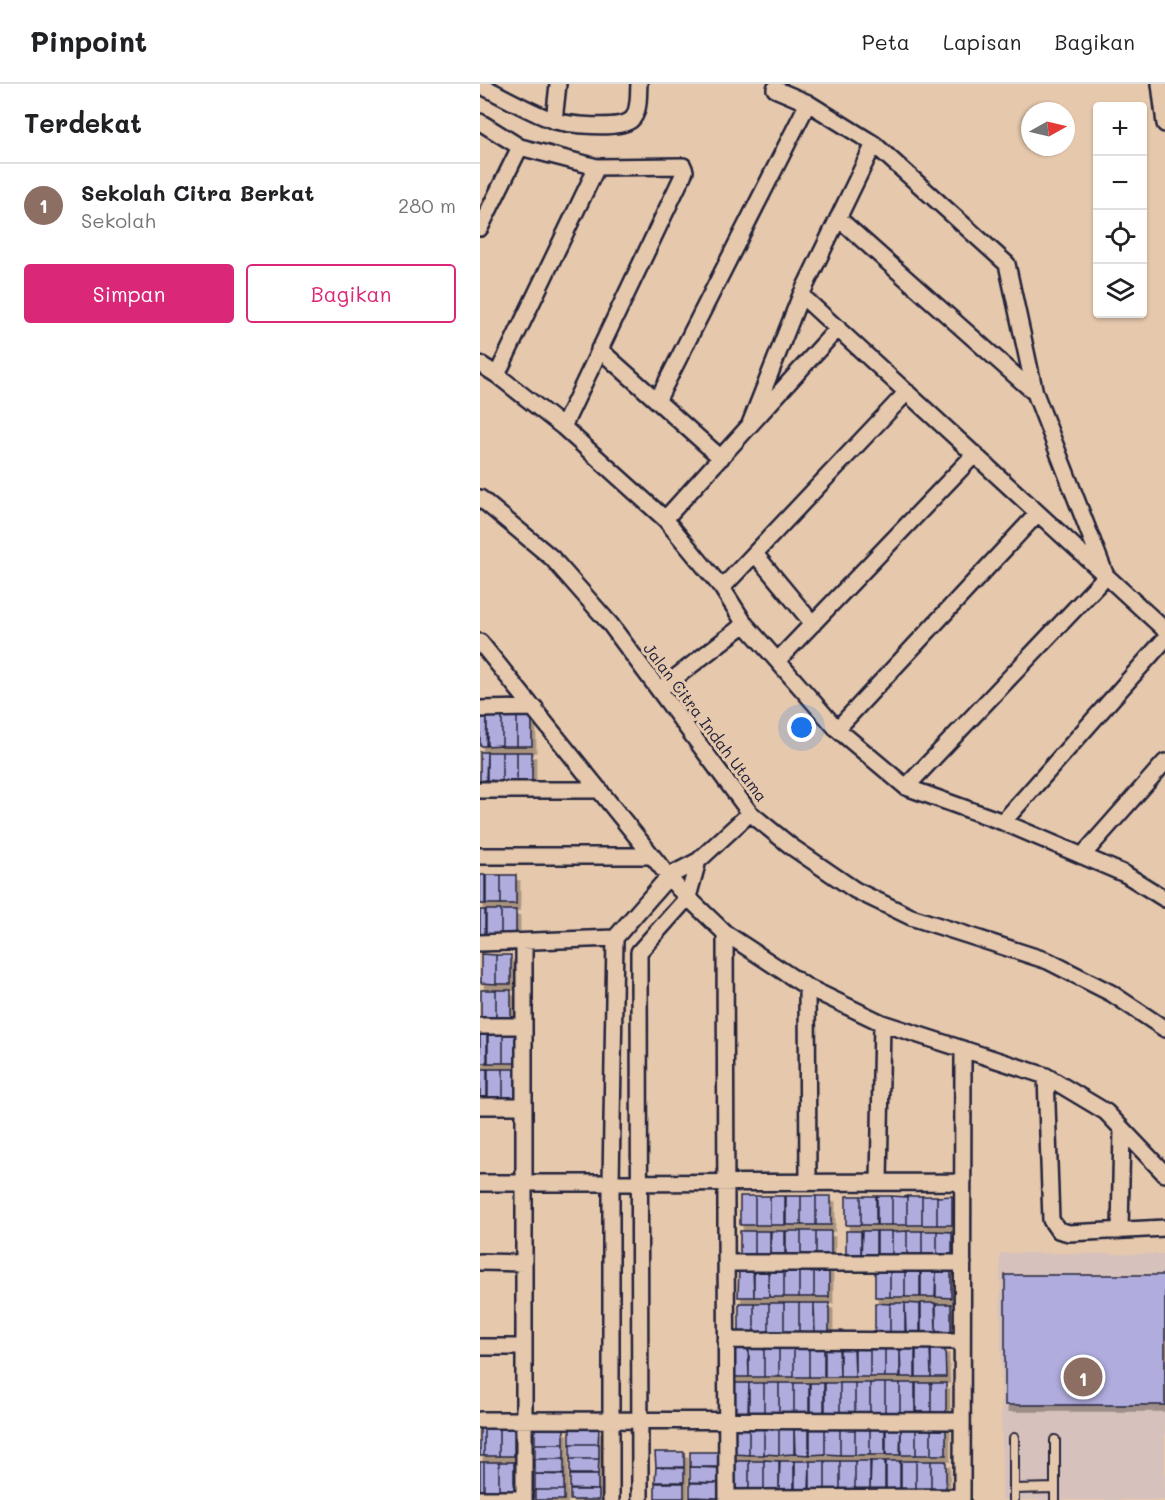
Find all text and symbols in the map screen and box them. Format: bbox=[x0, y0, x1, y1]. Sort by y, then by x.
text: Pinpoint bbox=[30, 23, 147, 59]
text: Peta bbox=[862, 28, 910, 55]
text: Lapisan bbox=[943, 28, 1021, 55]
text: Bagikan bbox=[1054, 28, 1135, 55]
north arrow bbox=[1021, 102, 1075, 156]
map controls bbox=[1093, 102, 1147, 318]
button: + bbox=[1093, 102, 1147, 156]
text: Terdekat bbox=[24, 106, 142, 140]
button: − bbox=[1093, 156, 1147, 210]
text: Sekolah Citra Berkat bbox=[81, 178, 314, 207]
text: 1 bbox=[39, 192, 48, 218]
text: 280 m bbox=[398, 192, 456, 218]
text: Sekolah bbox=[81, 207, 156, 233]
button: locate bbox=[1093, 210, 1147, 264]
button: Simpan bbox=[24, 264, 234, 323]
button: Bagikan bbox=[246, 264, 456, 323]
button: layers bbox=[1093, 264, 1147, 318]
street label: Jalan Citra Indah Utama bbox=[639, 638, 773, 806]
your location bbox=[787, 713, 816, 742]
pin: 1 bbox=[1064, 1354, 1102, 1400]

